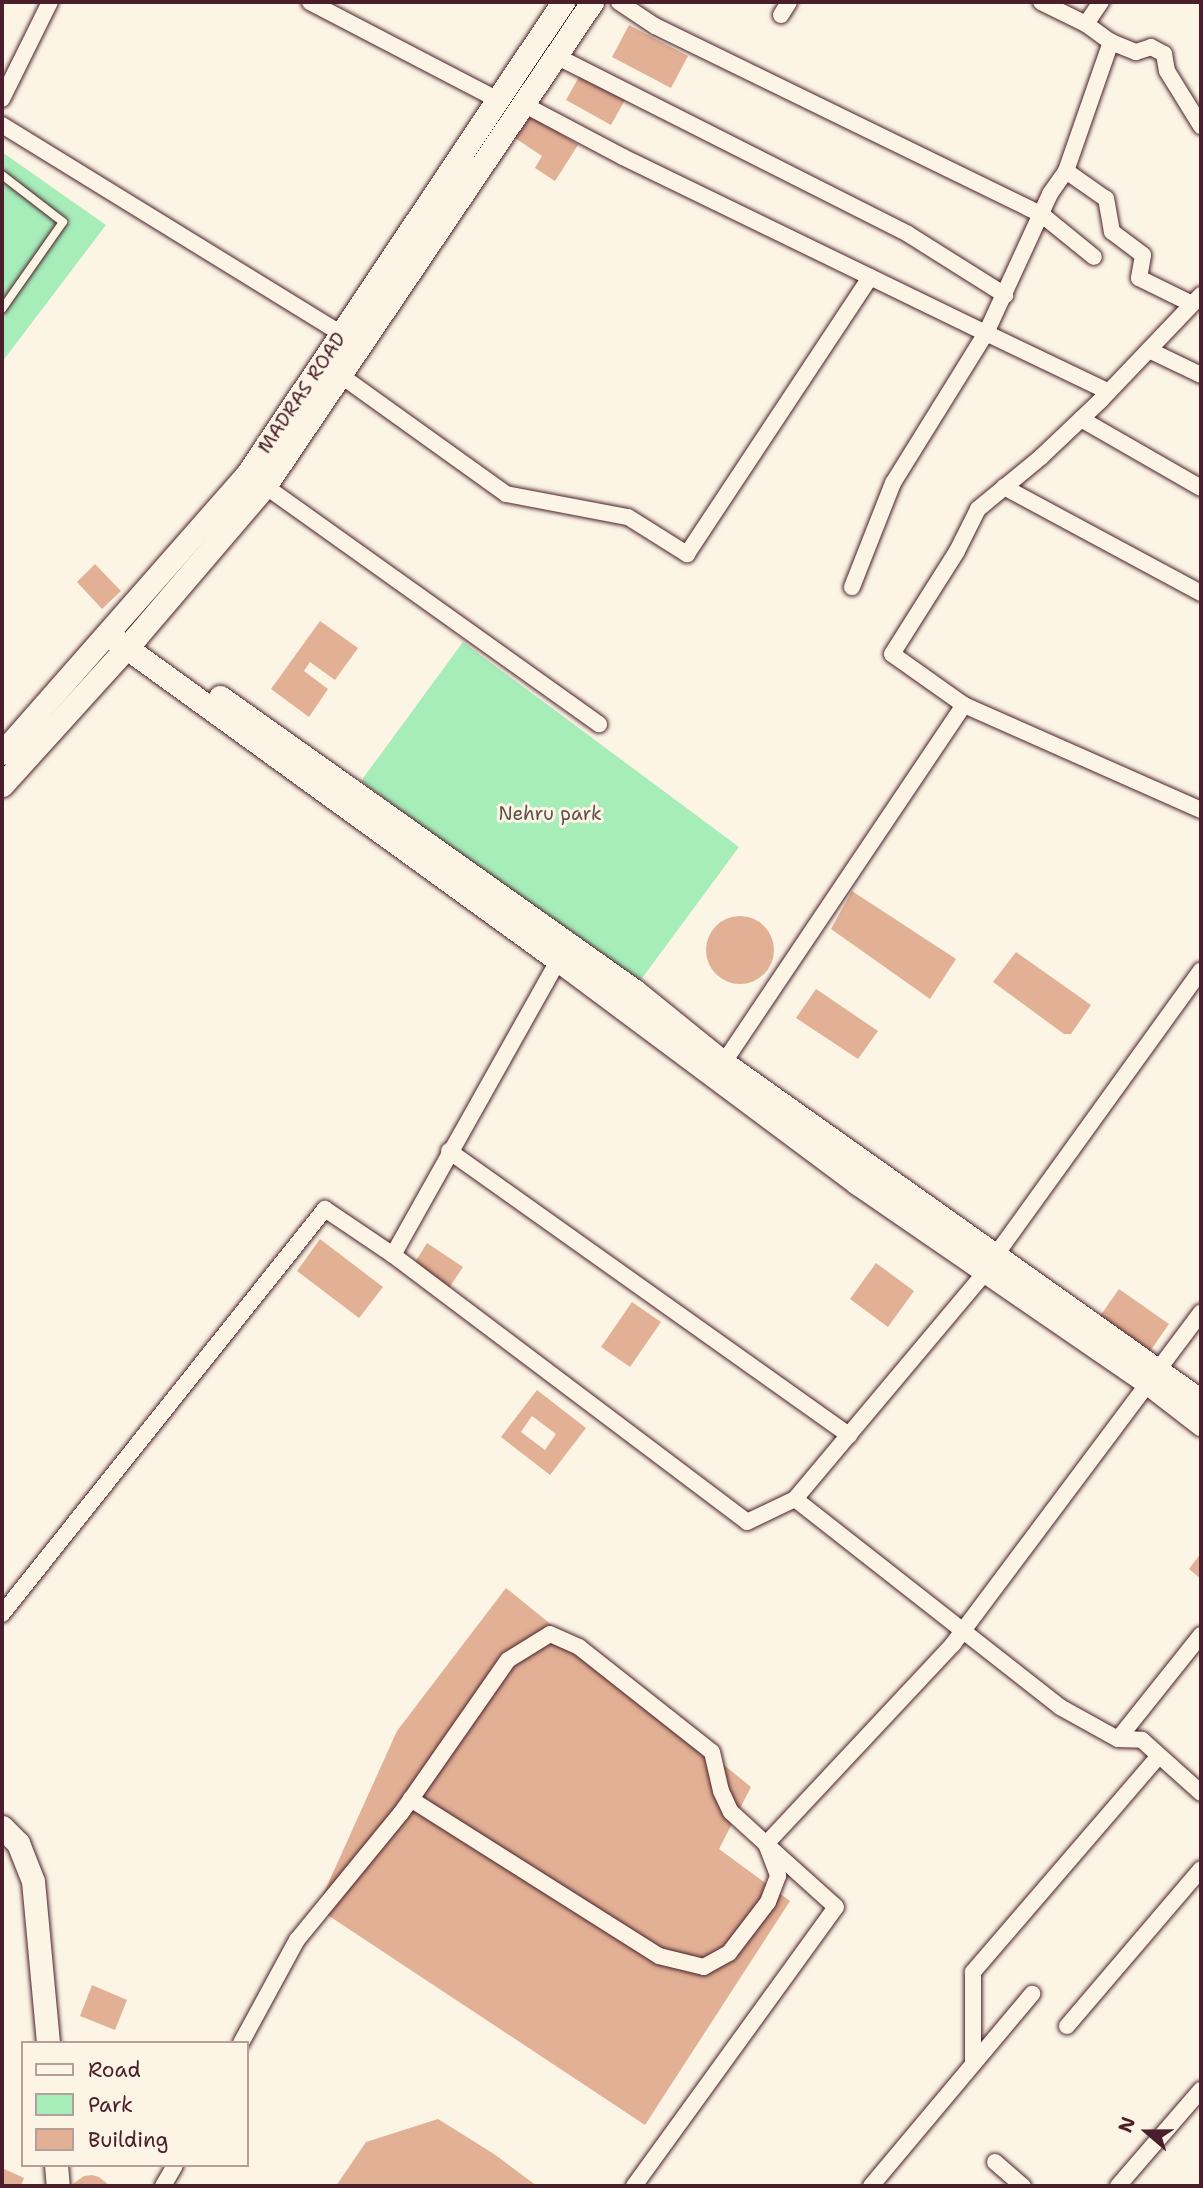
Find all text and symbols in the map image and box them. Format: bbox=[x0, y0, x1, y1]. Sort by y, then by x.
street label: MADRAS ROAD bbox=[253, 328, 351, 458]
park label: Nehru park bbox=[498, 803, 602, 825]
legend bbox=[21, 2041, 248, 2167]
text: Road bbox=[88, 2056, 141, 2084]
text: Park bbox=[88, 2091, 133, 2119]
north arrow bbox=[1112, 2097, 1182, 2167]
text: N bbox=[1112, 2113, 1141, 2136]
text: Building bbox=[88, 2126, 168, 2154]

